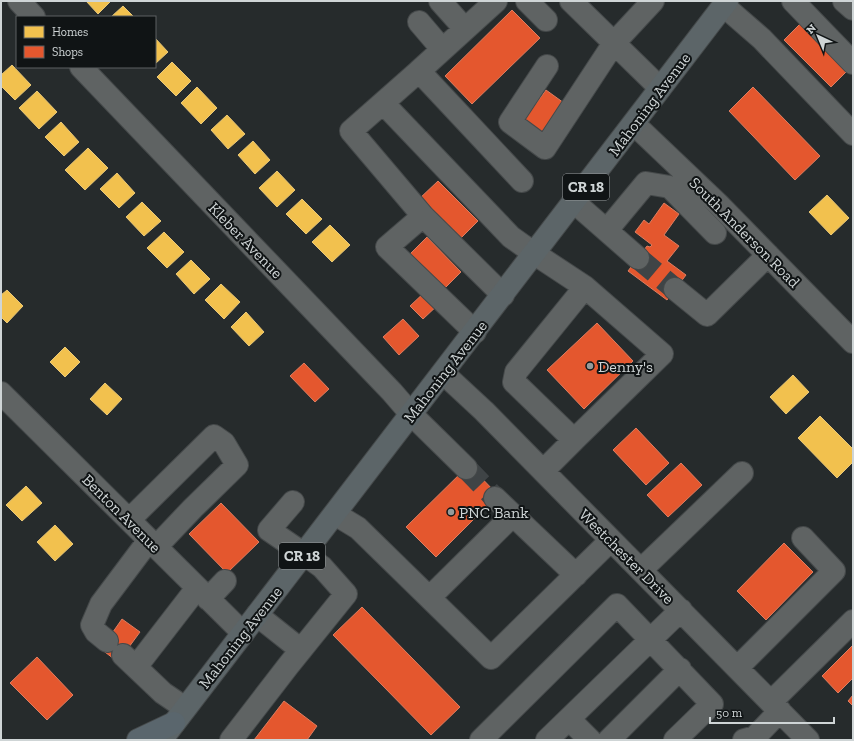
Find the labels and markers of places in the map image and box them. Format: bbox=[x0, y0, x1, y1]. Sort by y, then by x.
place label: Denny's bbox=[598, 357, 653, 376]
marker: Denny's bbox=[585, 361, 595, 371]
place label: PNC Bank bbox=[459, 503, 529, 522]
marker: PNC Bank bbox=[446, 507, 456, 517]

